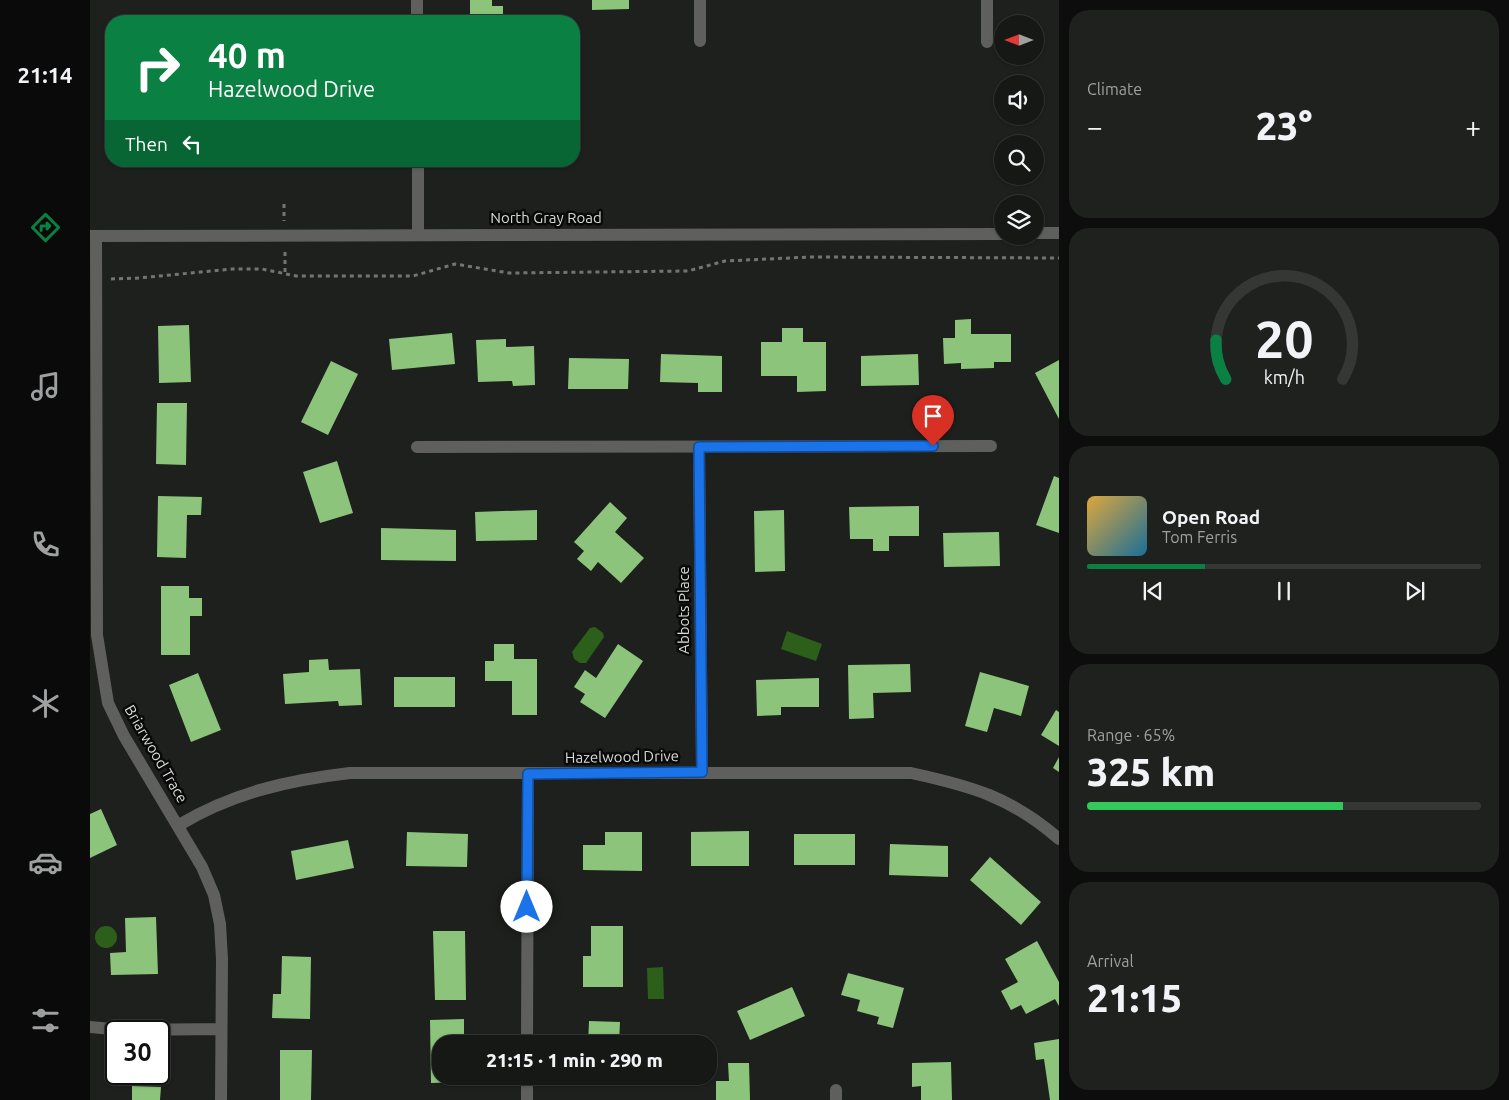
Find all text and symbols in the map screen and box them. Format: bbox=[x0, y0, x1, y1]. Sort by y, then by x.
north arrow bbox=[994, 15, 1044, 65]
map controls bbox=[994, 15, 1044, 245]
icon: right bbox=[125, 35, 190, 100]
text: 40 m bbox=[208, 35, 286, 75]
text: 21:14 bbox=[17, 62, 73, 87]
button: sound bbox=[994, 75, 1044, 125]
text: Hazelwood Drive bbox=[208, 76, 375, 101]
text: Climate bbox=[1087, 80, 1142, 98]
text: 23° bbox=[1256, 105, 1312, 147]
text: − bbox=[1087, 111, 1103, 142]
text: + bbox=[1465, 111, 1481, 142]
icon: left bbox=[178, 130, 206, 158]
text: Then bbox=[125, 133, 168, 155]
button: search bbox=[994, 135, 1044, 185]
button: layers bbox=[994, 195, 1044, 245]
street label: North Gray Road bbox=[490, 209, 602, 226]
icon: directions bbox=[28, 210, 63, 245]
text: 20 bbox=[1255, 310, 1313, 368]
text: km/h bbox=[1263, 367, 1305, 387]
icon: music bbox=[28, 369, 63, 404]
pin bbox=[912, 395, 954, 446]
icon: arrive bbox=[919, 402, 947, 430]
text: Open Road bbox=[1162, 506, 1260, 528]
icon: phone bbox=[28, 527, 63, 562]
text: Tom Ferris bbox=[1162, 528, 1237, 546]
street label: Abbots Place bbox=[675, 566, 692, 654]
icon: previous bbox=[1139, 577, 1167, 605]
icon: pause bbox=[1270, 577, 1298, 605]
icon: next bbox=[1401, 577, 1429, 605]
icon: climate bbox=[28, 686, 63, 721]
street label: Briarwood Trace bbox=[121, 702, 191, 806]
text: Range · 65% bbox=[1087, 726, 1175, 744]
street label: Hazelwood Drive bbox=[565, 747, 679, 766]
text: 325 km bbox=[1087, 751, 1215, 793]
icon: car bbox=[28, 845, 63, 880]
position arrow bbox=[500, 880, 552, 932]
text: Arrival bbox=[1087, 952, 1134, 970]
text: 21:15 bbox=[1087, 977, 1182, 1019]
icon: filters bbox=[28, 1003, 63, 1038]
speed limit sign: 30 bbox=[105, 1020, 170, 1085]
text: 21:15 · 1 min · 290 m bbox=[486, 1049, 663, 1071]

